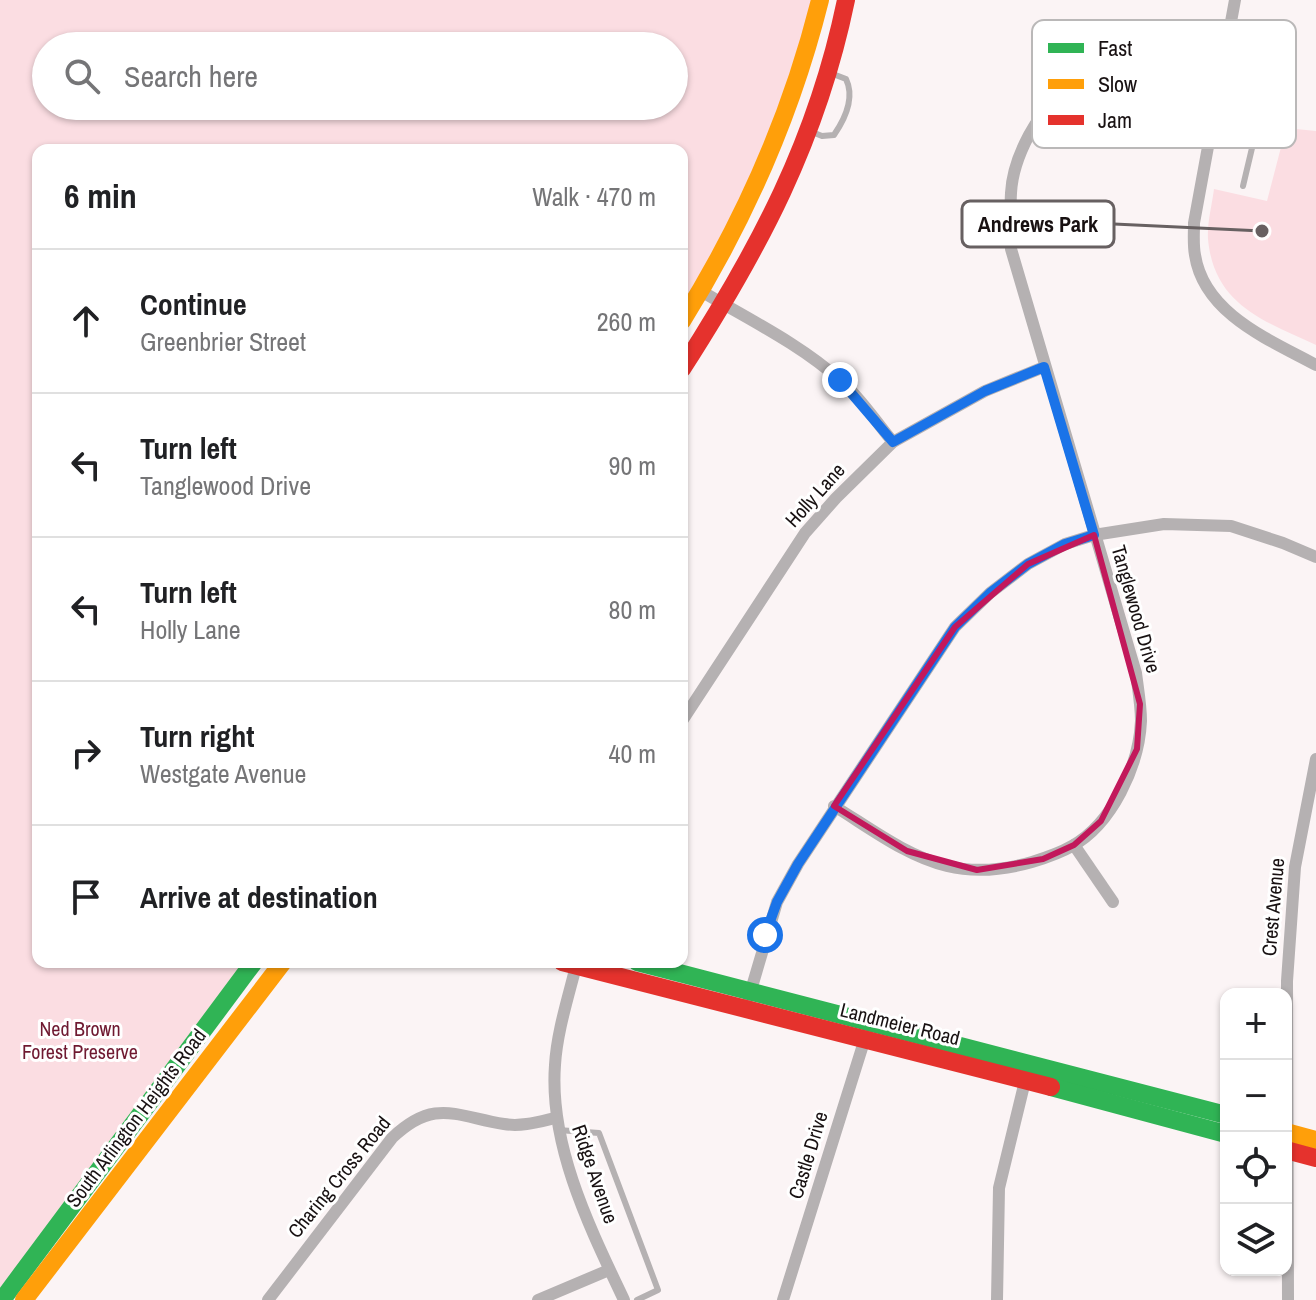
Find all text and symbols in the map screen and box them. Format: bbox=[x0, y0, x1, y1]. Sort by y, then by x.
legend bbox=[1032, 20, 1296, 148]
search box bbox=[32, 32, 688, 120]
text: Fast bbox=[1098, 33, 1132, 63]
icon: search bbox=[60, 54, 104, 98]
text: Search here bbox=[124, 56, 258, 96]
text: Slow bbox=[1098, 69, 1137, 99]
text: Jam bbox=[1098, 105, 1132, 135]
text: 6 min bbox=[64, 173, 137, 219]
text: Walk · 470 m bbox=[532, 179, 656, 214]
callout: Andrews Park bbox=[962, 201, 1114, 247]
text: Andrews Park bbox=[978, 209, 1099, 239]
text: Continue bbox=[140, 284, 247, 324]
icon: ahead bbox=[64, 299, 108, 343]
text: 260 m bbox=[597, 304, 656, 339]
text: Greenbrier Street bbox=[140, 324, 306, 359]
route end bbox=[822, 362, 858, 398]
text: Turn left bbox=[140, 428, 237, 468]
icon: left bbox=[64, 443, 108, 487]
text: 90 m bbox=[609, 448, 656, 483]
street label: Holly Lane bbox=[779, 457, 851, 532]
text: Tanglewood Drive bbox=[140, 468, 311, 503]
street label: Tanglewood Drive bbox=[1105, 542, 1168, 676]
text: Turn left bbox=[140, 572, 237, 612]
icon: left bbox=[64, 587, 108, 631]
text: 80 m bbox=[609, 592, 656, 627]
text: Holly Lane bbox=[140, 612, 241, 647]
text: Turn right bbox=[140, 716, 254, 756]
icon: right bbox=[64, 731, 108, 775]
text: 40 m bbox=[609, 736, 656, 771]
text: Westgate Avenue bbox=[140, 756, 306, 791]
street label: Crest Avenue bbox=[1255, 857, 1290, 957]
icon: arrive bbox=[64, 875, 108, 919]
text: Arrive at destination bbox=[140, 877, 378, 917]
route start bbox=[747, 917, 783, 953]
map controls bbox=[1220, 988, 1292, 1276]
button: + bbox=[1220, 988, 1292, 1060]
street label: Landmeier Road bbox=[838, 996, 963, 1051]
park label: Ned Brown Forest Preserve bbox=[22, 1015, 138, 1065]
street label: South Arlington Heights Road bbox=[60, 1023, 212, 1212]
button: − bbox=[1220, 1060, 1292, 1132]
street label: Castle Drive bbox=[781, 1108, 834, 1202]
street label: Charing Cross Road bbox=[281, 1110, 396, 1243]
street label: Ridge Avenue bbox=[566, 1121, 625, 1227]
button: locate bbox=[1220, 1132, 1292, 1204]
button: layers bbox=[1220, 1204, 1292, 1276]

